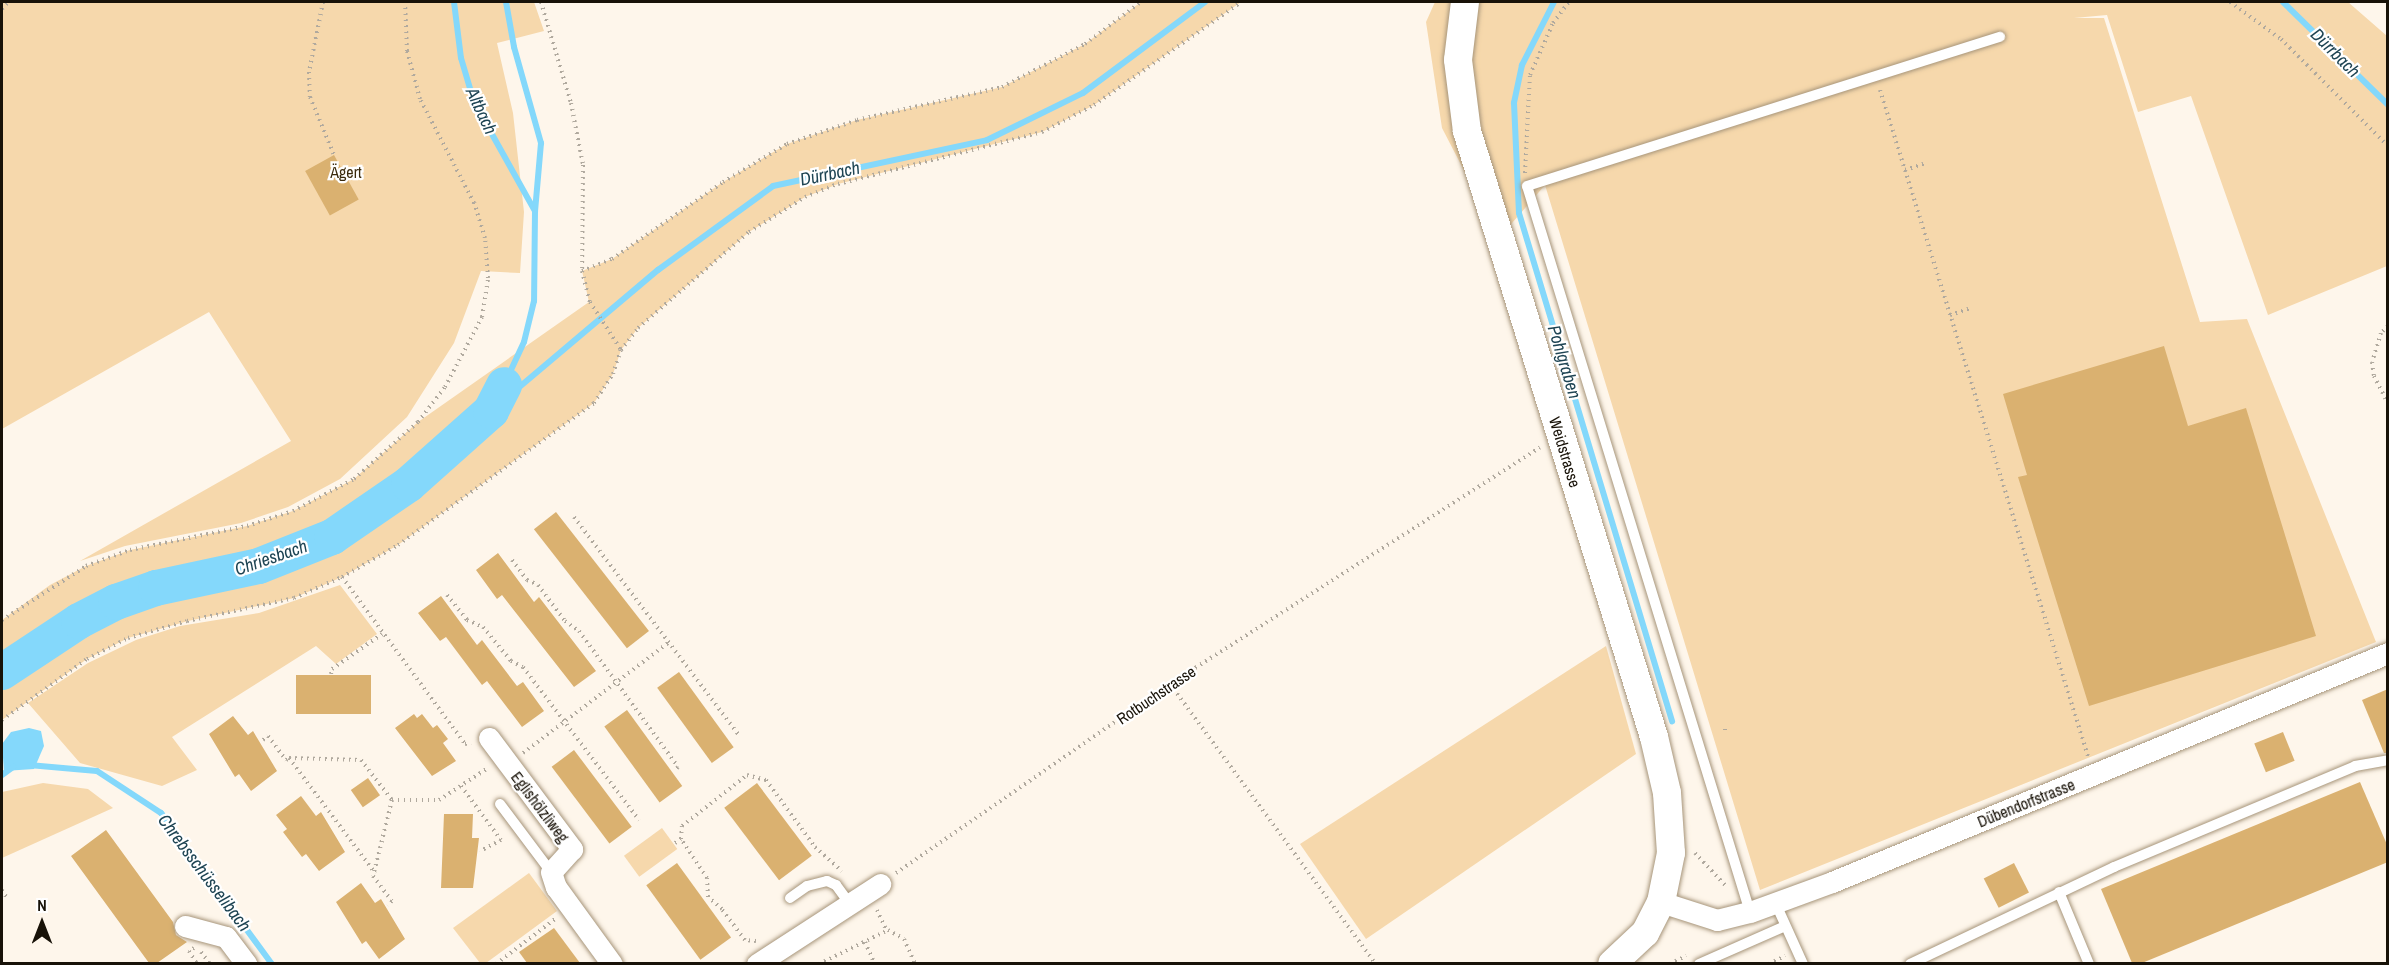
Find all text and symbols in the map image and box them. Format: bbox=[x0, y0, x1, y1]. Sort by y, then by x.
water label: Dürrbach bbox=[2306, 24, 2364, 82]
water label: Altbach bbox=[461, 84, 501, 138]
water label: Dürrbach bbox=[798, 157, 862, 191]
park label: Ägert bbox=[330, 162, 362, 182]
water label: Pohlgraben bbox=[1543, 323, 1585, 401]
street label: Weidstrasse bbox=[1545, 414, 1585, 490]
water label: Chriesbach bbox=[232, 536, 310, 580]
street label: Rotbuchstrasse bbox=[1113, 662, 1199, 728]
street label: Eglishölzliweg bbox=[507, 768, 573, 846]
street label: Dübendorfstrasse bbox=[1974, 775, 2078, 831]
water label: Chrebsschüsselibach bbox=[153, 810, 255, 936]
north arrow bbox=[12, 893, 72, 953]
text: N bbox=[37, 894, 47, 916]

